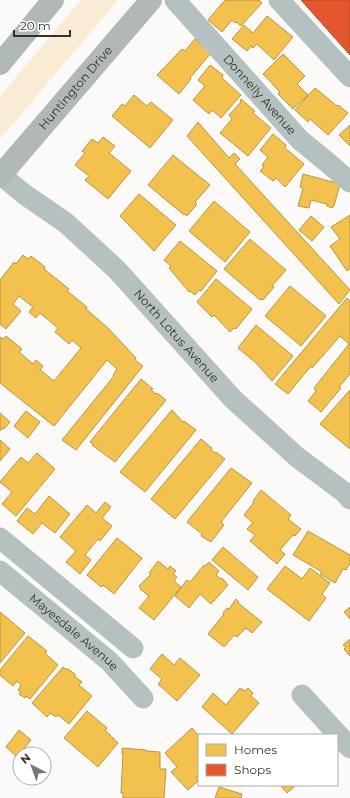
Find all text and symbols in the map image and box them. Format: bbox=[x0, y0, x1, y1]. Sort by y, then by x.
scale bar bbox=[14, 12, 70, 38]
text: 20 m bbox=[20, 18, 51, 33]
street label: Huntington Drive bbox=[35, 43, 115, 133]
street label: Donnelly Avenue bbox=[220, 51, 300, 138]
street label: North Lotus Avenue bbox=[131, 286, 223, 385]
street label: Mayesdale Avenue bbox=[26, 590, 122, 674]
legend bbox=[198, 734, 338, 786]
text: Homes bbox=[234, 742, 277, 757]
north arrow bbox=[12, 746, 52, 786]
text: N bbox=[17, 750, 33, 767]
text: Shops bbox=[234, 762, 271, 777]

